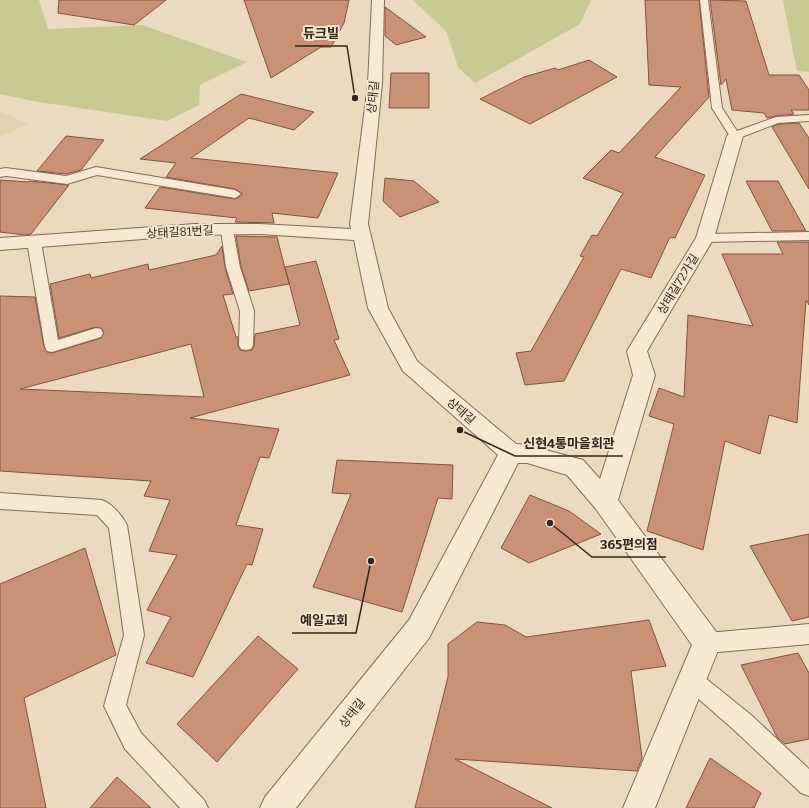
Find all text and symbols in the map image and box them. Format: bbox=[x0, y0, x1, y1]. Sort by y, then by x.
callout: 듀크빌 bbox=[295, 21, 347, 46]
text: 듀크빌 bbox=[303, 26, 339, 41]
street label: 상태길 bbox=[364, 80, 382, 114]
street label: 상태길81번길 bbox=[146, 223, 214, 241]
street label: 상태길72가길 bbox=[655, 251, 701, 317]
street label: 상태길 bbox=[444, 395, 478, 427]
callout: 신현4통마을회관 bbox=[515, 431, 623, 456]
text: 신현4통마을회관 bbox=[523, 436, 615, 451]
callout: 365편의점 bbox=[592, 532, 666, 557]
text: 365편의점 bbox=[600, 537, 658, 552]
callout: 예일교회 bbox=[292, 608, 356, 633]
text: 예일교회 bbox=[300, 613, 348, 628]
street label: 상태길 bbox=[336, 696, 368, 730]

